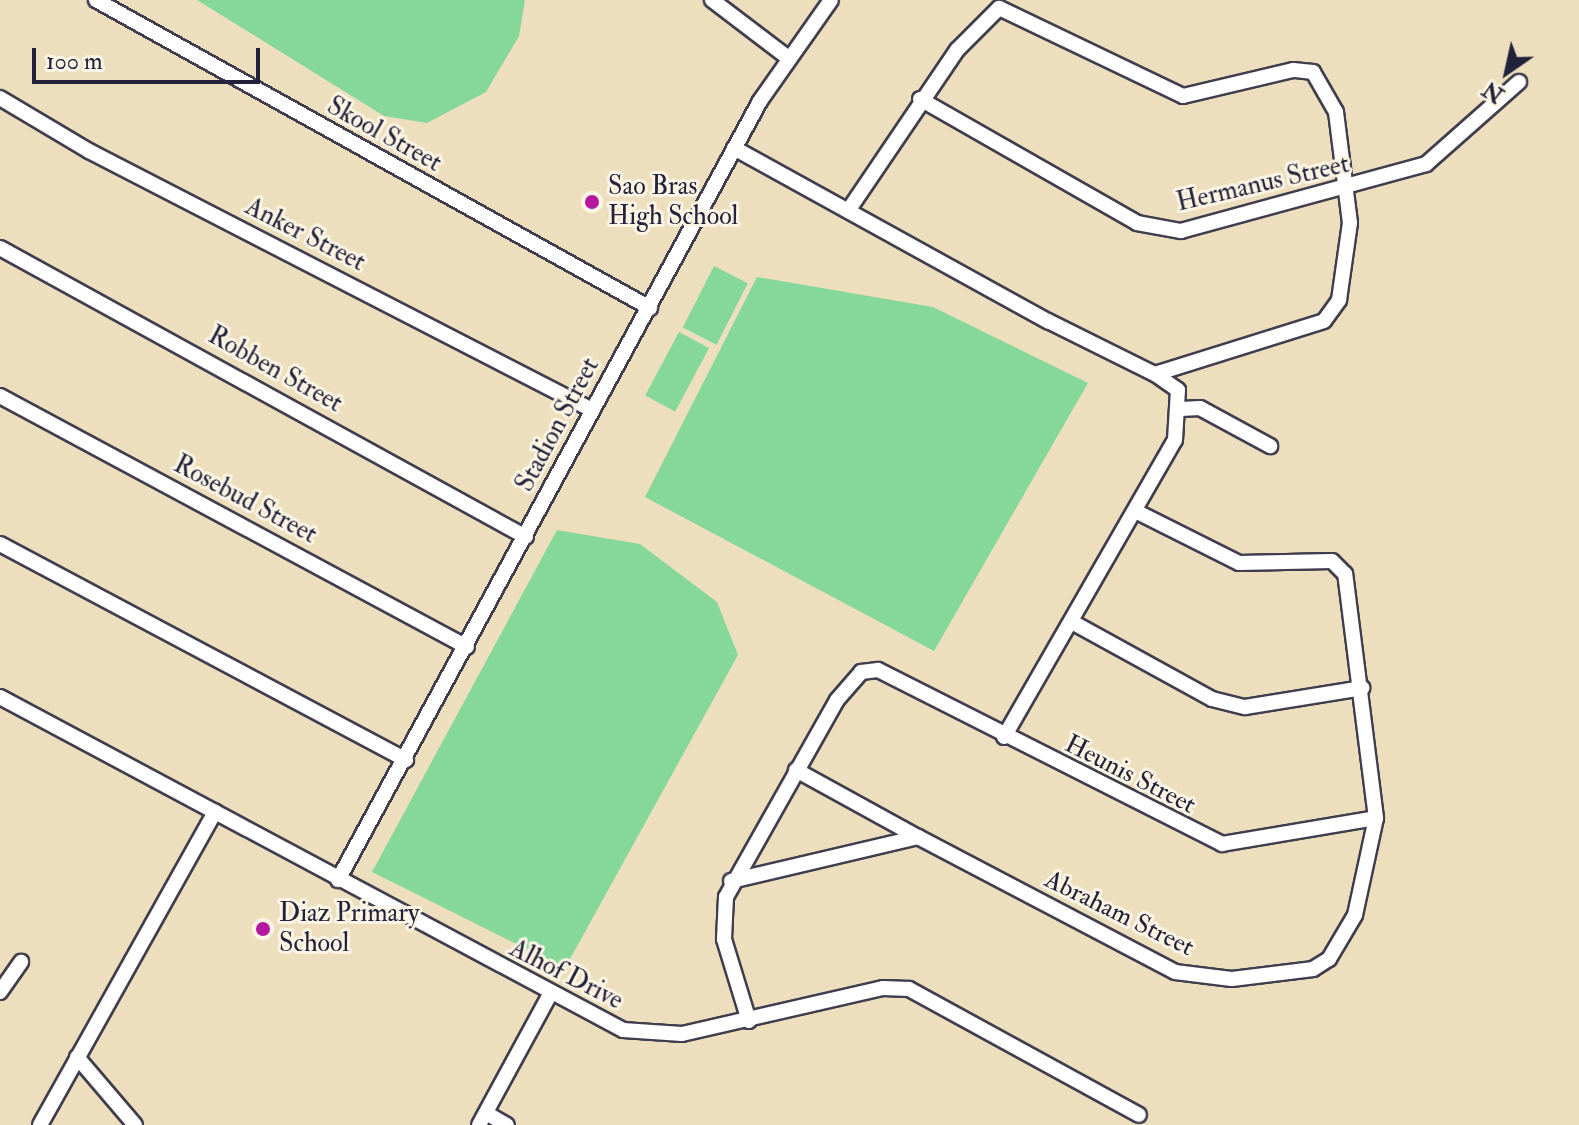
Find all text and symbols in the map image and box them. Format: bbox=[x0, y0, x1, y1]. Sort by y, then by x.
scale bar bbox=[36, 32, 264, 82]
north arrow bbox=[1467, 32, 1547, 112]
text: 100 m bbox=[46, 46, 103, 77]
text: N bbox=[1478, 75, 1510, 109]
street label: Skool Street bbox=[321, 91, 447, 179]
street label: Hermanus Street bbox=[1174, 149, 1352, 219]
place label: Sao Bras High School bbox=[608, 171, 738, 232]
street label: Anker Street bbox=[240, 191, 370, 279]
marker: Sao Bras High School bbox=[583, 193, 601, 211]
street label: Robben Street bbox=[202, 320, 348, 420]
street label: Stadion Street bbox=[510, 353, 606, 497]
street label: Rosebud Street bbox=[168, 449, 322, 551]
street label: Heunis Street bbox=[1059, 729, 1201, 821]
street label: Abraham Street bbox=[1039, 864, 1199, 964]
place label: Diaz Primary School bbox=[279, 898, 419, 960]
marker: Diaz Primary School bbox=[254, 920, 272, 938]
street label: Alhof Drive bbox=[504, 933, 628, 1017]

